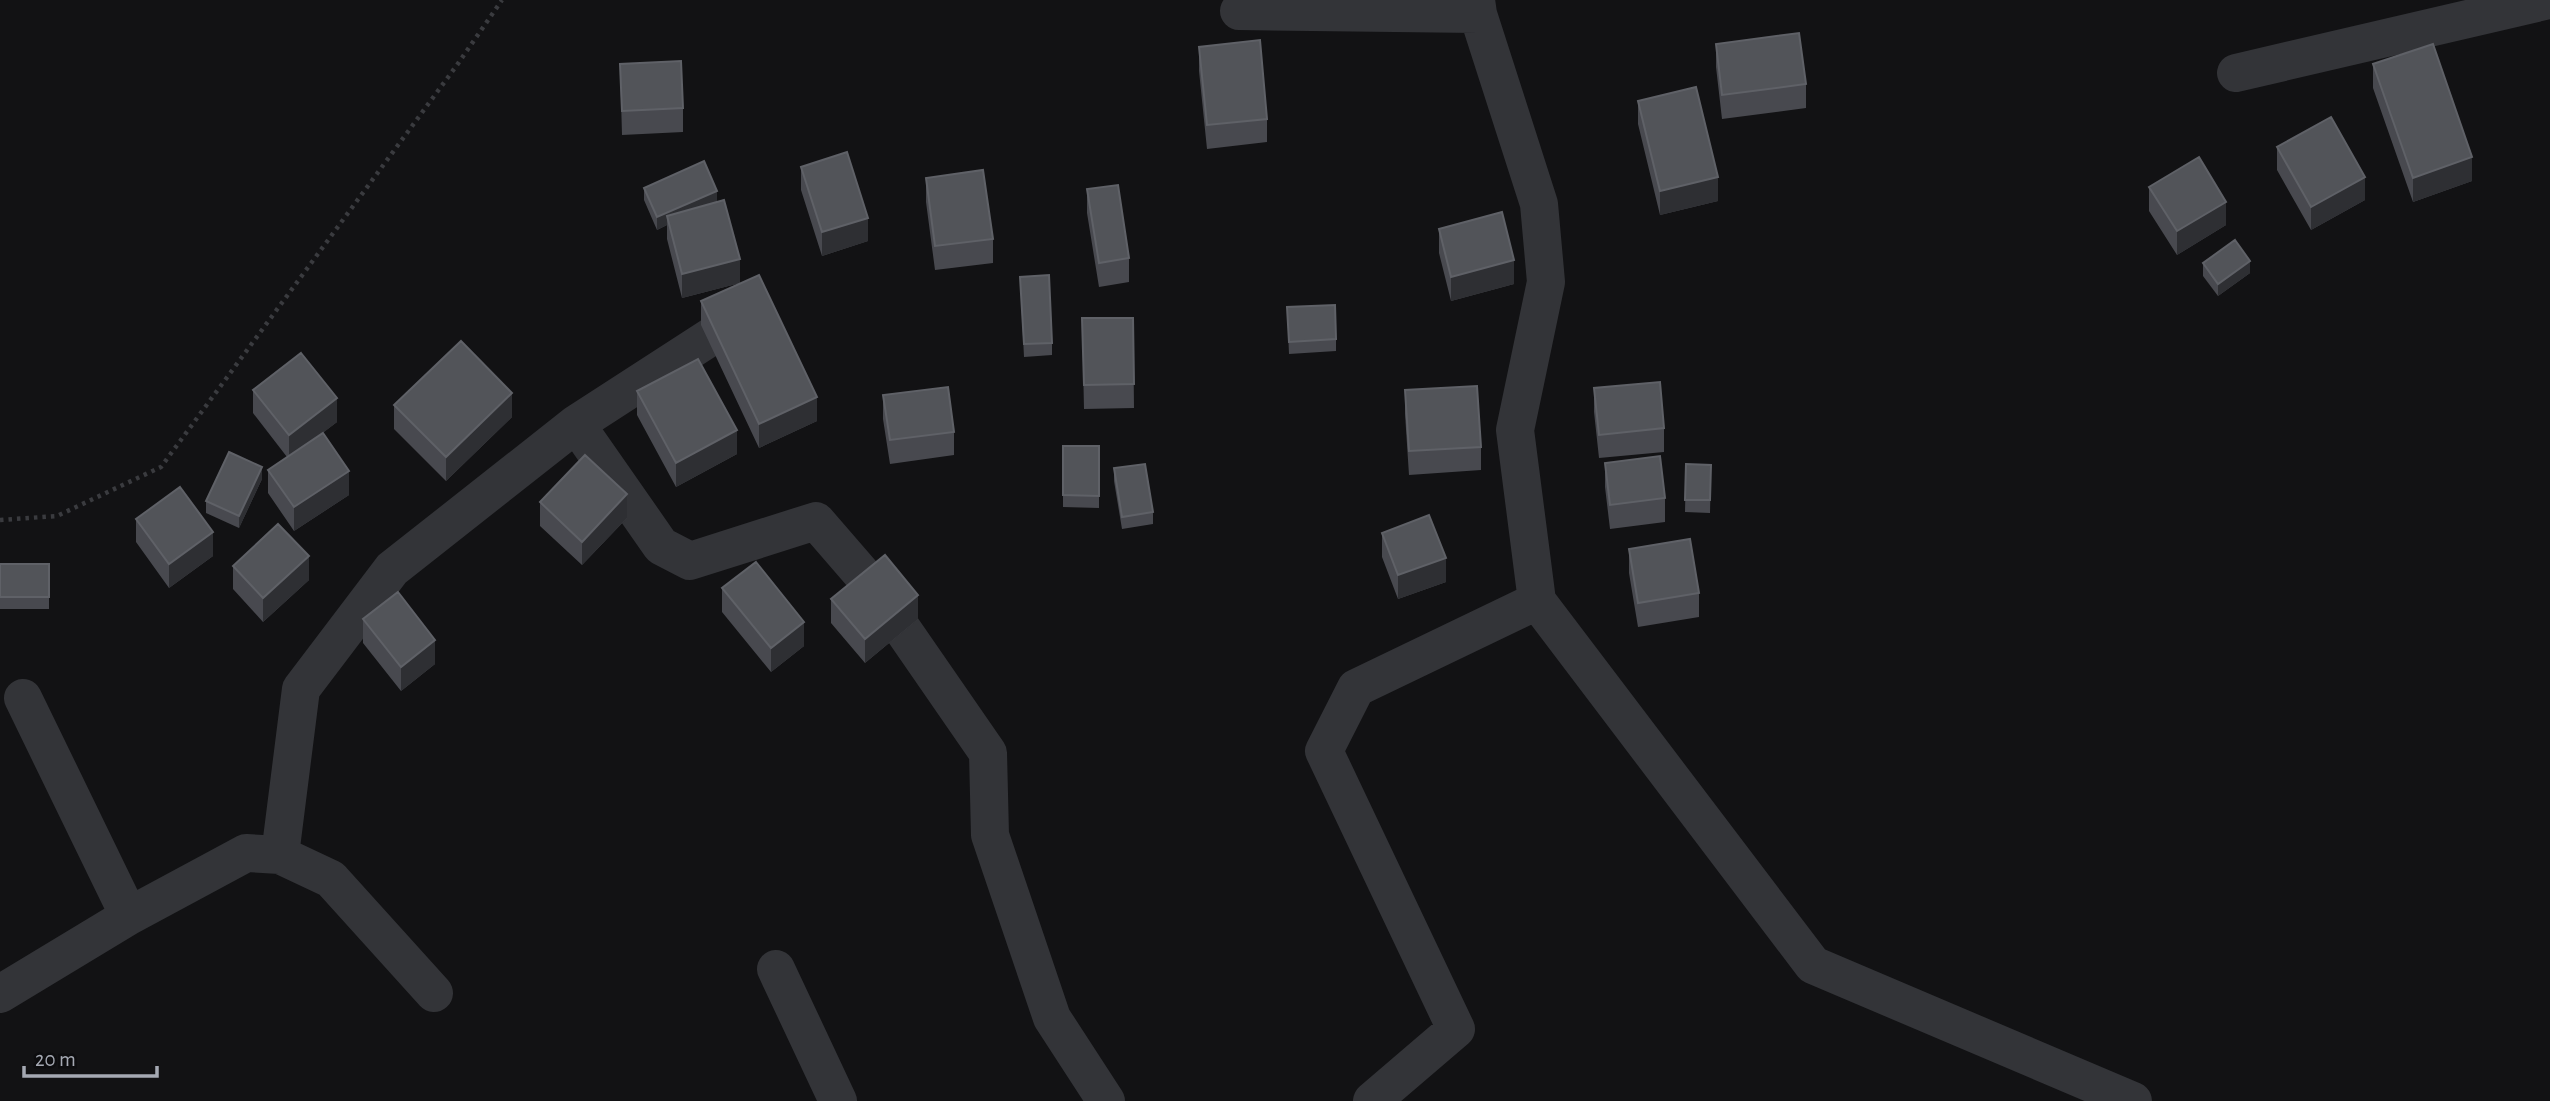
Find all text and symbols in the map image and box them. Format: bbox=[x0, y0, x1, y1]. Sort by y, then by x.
scale bar bbox=[24, 1034, 158, 1078]
text: 20 m bbox=[35, 1049, 76, 1070]

